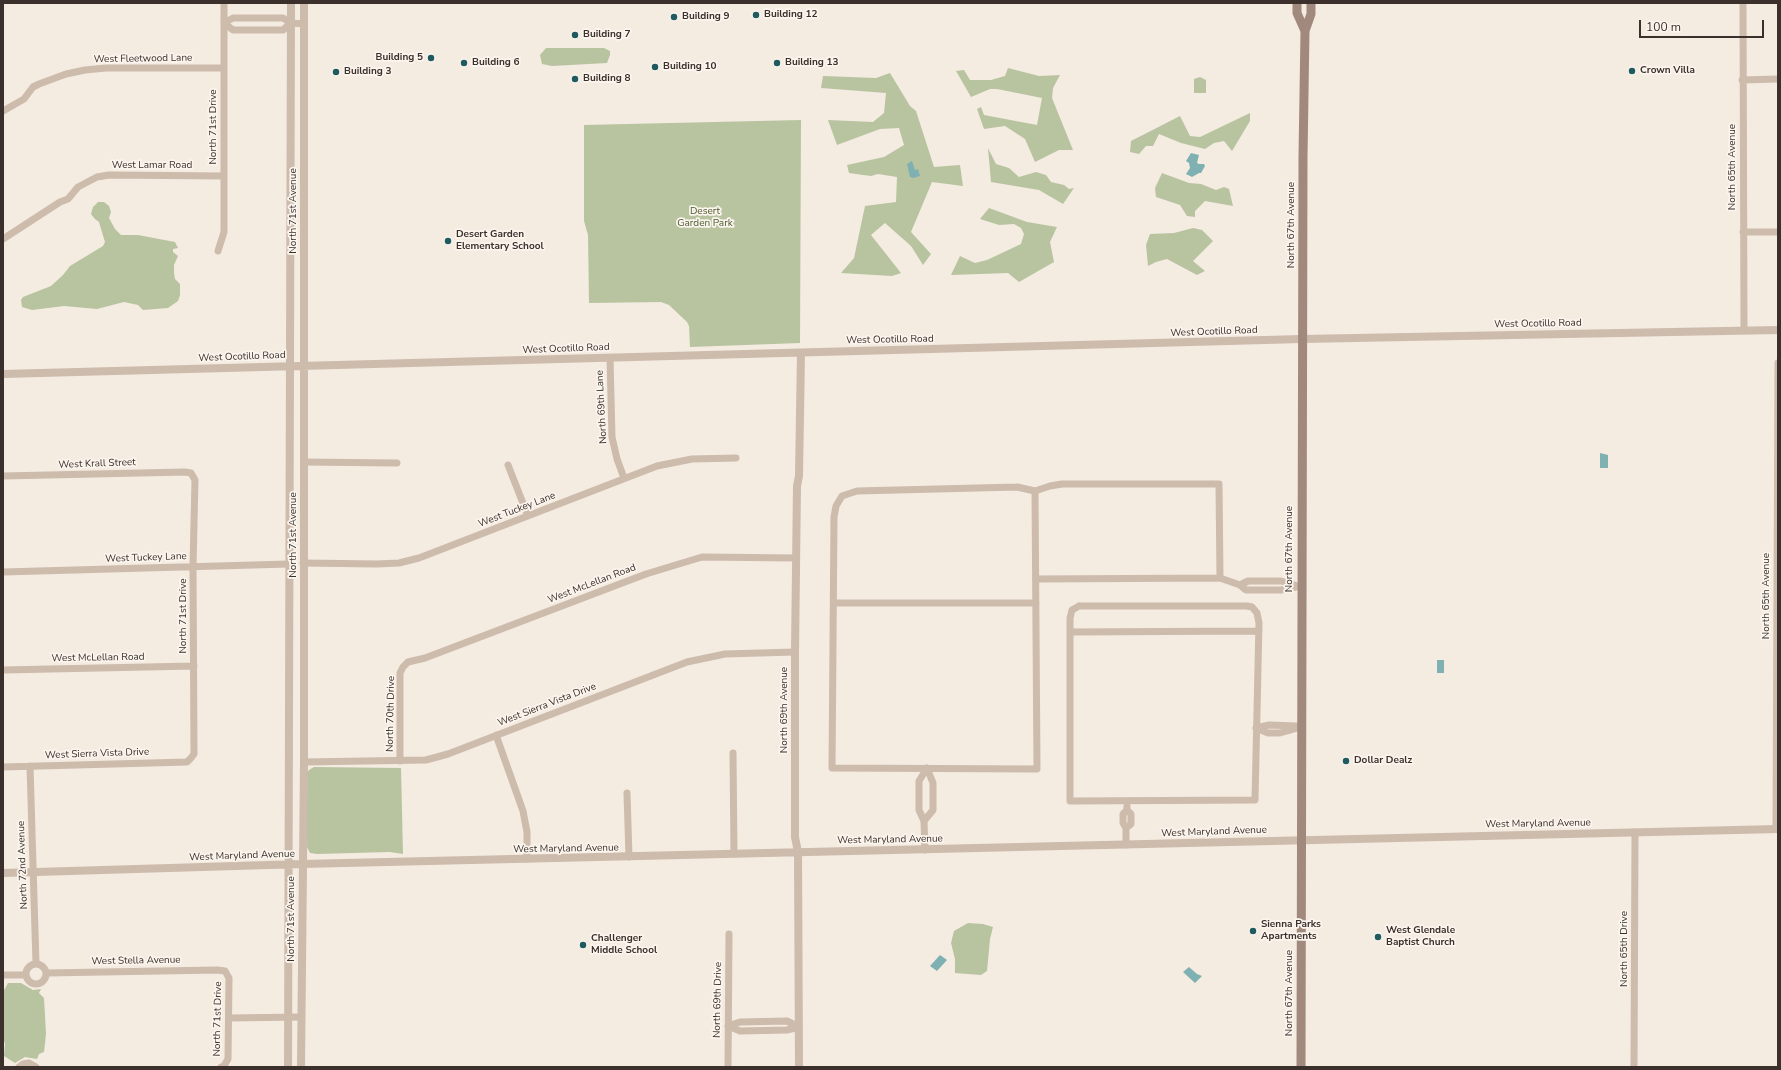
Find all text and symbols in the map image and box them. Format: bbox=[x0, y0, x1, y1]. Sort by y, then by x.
place label: Building 12 bbox=[764, 9, 817, 21]
marker: Building 12 bbox=[751, 10, 761, 20]
place label: Building 9 bbox=[682, 11, 729, 23]
marker: Building 9 bbox=[669, 12, 679, 22]
scale bar bbox=[1641, 12, 1766, 38]
text: 100 m bbox=[1646, 19, 1681, 35]
place label: Building 7 bbox=[583, 29, 630, 41]
marker: Building 7 bbox=[570, 30, 580, 40]
street label: West Fleetwood Lane bbox=[94, 52, 192, 66]
place label: Building 5 bbox=[376, 52, 423, 64]
marker: Building 5 bbox=[426, 53, 436, 63]
place label: Building 6 bbox=[472, 57, 519, 69]
place label: Building 13 bbox=[785, 57, 838, 69]
marker: Building 6 bbox=[459, 58, 469, 68]
marker: Building 13 bbox=[772, 58, 782, 68]
place label: Building 10 bbox=[663, 61, 716, 73]
marker: Building 10 bbox=[650, 62, 660, 72]
place label: Crown Villa bbox=[1640, 65, 1695, 77]
place label: Building 3 bbox=[344, 66, 391, 78]
marker: Crown Villa bbox=[1627, 66, 1637, 76]
marker: Building 3 bbox=[331, 67, 341, 77]
place label: Building 8 bbox=[583, 73, 630, 85]
marker: Building 8 bbox=[570, 74, 580, 84]
street label: North 71st Drive bbox=[208, 89, 220, 165]
street label: North 65th Avenue bbox=[1727, 124, 1739, 210]
street label: West Lamar Road bbox=[112, 160, 192, 172]
street label: North 71st Avenue bbox=[288, 168, 300, 254]
street label: North 67th Avenue bbox=[1286, 182, 1298, 268]
park label: Desert Garden Park bbox=[677, 206, 733, 230]
place label: Desert Garden Elementary School bbox=[456, 229, 544, 252]
marker: Desert Garden Elementary School bbox=[443, 236, 453, 246]
street label: West Ocotillo Road bbox=[1494, 317, 1582, 331]
street label: West Ocotillo Road bbox=[1170, 324, 1258, 340]
street label: West Ocotillo Road bbox=[846, 333, 934, 347]
street label: West Ocotillo Road bbox=[522, 341, 610, 357]
street label: West Ocotillo Road bbox=[198, 349, 286, 365]
street label: North 69th Lane bbox=[594, 370, 610, 444]
street label: West Krall Street bbox=[58, 457, 136, 471]
street label: West Tuckey Lane bbox=[477, 490, 557, 530]
street label: North 71st Avenue bbox=[288, 492, 300, 578]
street label: North 67th Avenue bbox=[1284, 506, 1296, 592]
street label: West Tuckey Lane bbox=[105, 551, 187, 565]
street label: North 65th Avenue bbox=[1761, 553, 1773, 639]
street label: West McLellan Road bbox=[546, 562, 638, 606]
street label: North 71st Drive bbox=[178, 578, 190, 654]
street label: West McLellan Road bbox=[51, 651, 145, 665]
street label: North 69th Avenue bbox=[779, 667, 791, 753]
street label: North 70th Drive bbox=[384, 676, 398, 752]
street label: West Sierra Vista Drive bbox=[496, 681, 598, 729]
street label: West Sierra Vista Drive bbox=[45, 746, 149, 762]
place label: Dollar Dealz bbox=[1354, 755, 1412, 767]
marker: Dollar Dealz bbox=[1341, 756, 1351, 766]
street label: West Maryland Avenue bbox=[1485, 817, 1591, 831]
street label: North 72nd Avenue bbox=[15, 820, 31, 910]
street label: West Maryland Avenue bbox=[1161, 824, 1267, 840]
street label: West Maryland Avenue bbox=[837, 833, 943, 847]
street label: West Maryland Avenue bbox=[513, 842, 619, 856]
street label: West Maryland Avenue bbox=[189, 848, 295, 864]
street label: North 71st Avenue bbox=[286, 876, 298, 962]
street label: North 65th Drive bbox=[1619, 911, 1631, 987]
place label: Sienna Parks Apartments bbox=[1261, 919, 1321, 942]
place label: West Glendale Baptist Church bbox=[1386, 925, 1455, 948]
marker: Sienna Parks Apartments bbox=[1248, 926, 1258, 936]
marker: West Glendale Baptist Church bbox=[1373, 932, 1383, 942]
place label: Challenger Middle School bbox=[591, 933, 657, 956]
marker: Challenger Middle School bbox=[578, 940, 588, 950]
street label: North 67th Avenue bbox=[1284, 950, 1296, 1036]
street label: West Stella Avenue bbox=[91, 954, 181, 968]
street label: North 69th Drive bbox=[711, 962, 725, 1038]
street label: North 71st Drive bbox=[211, 981, 225, 1057]

